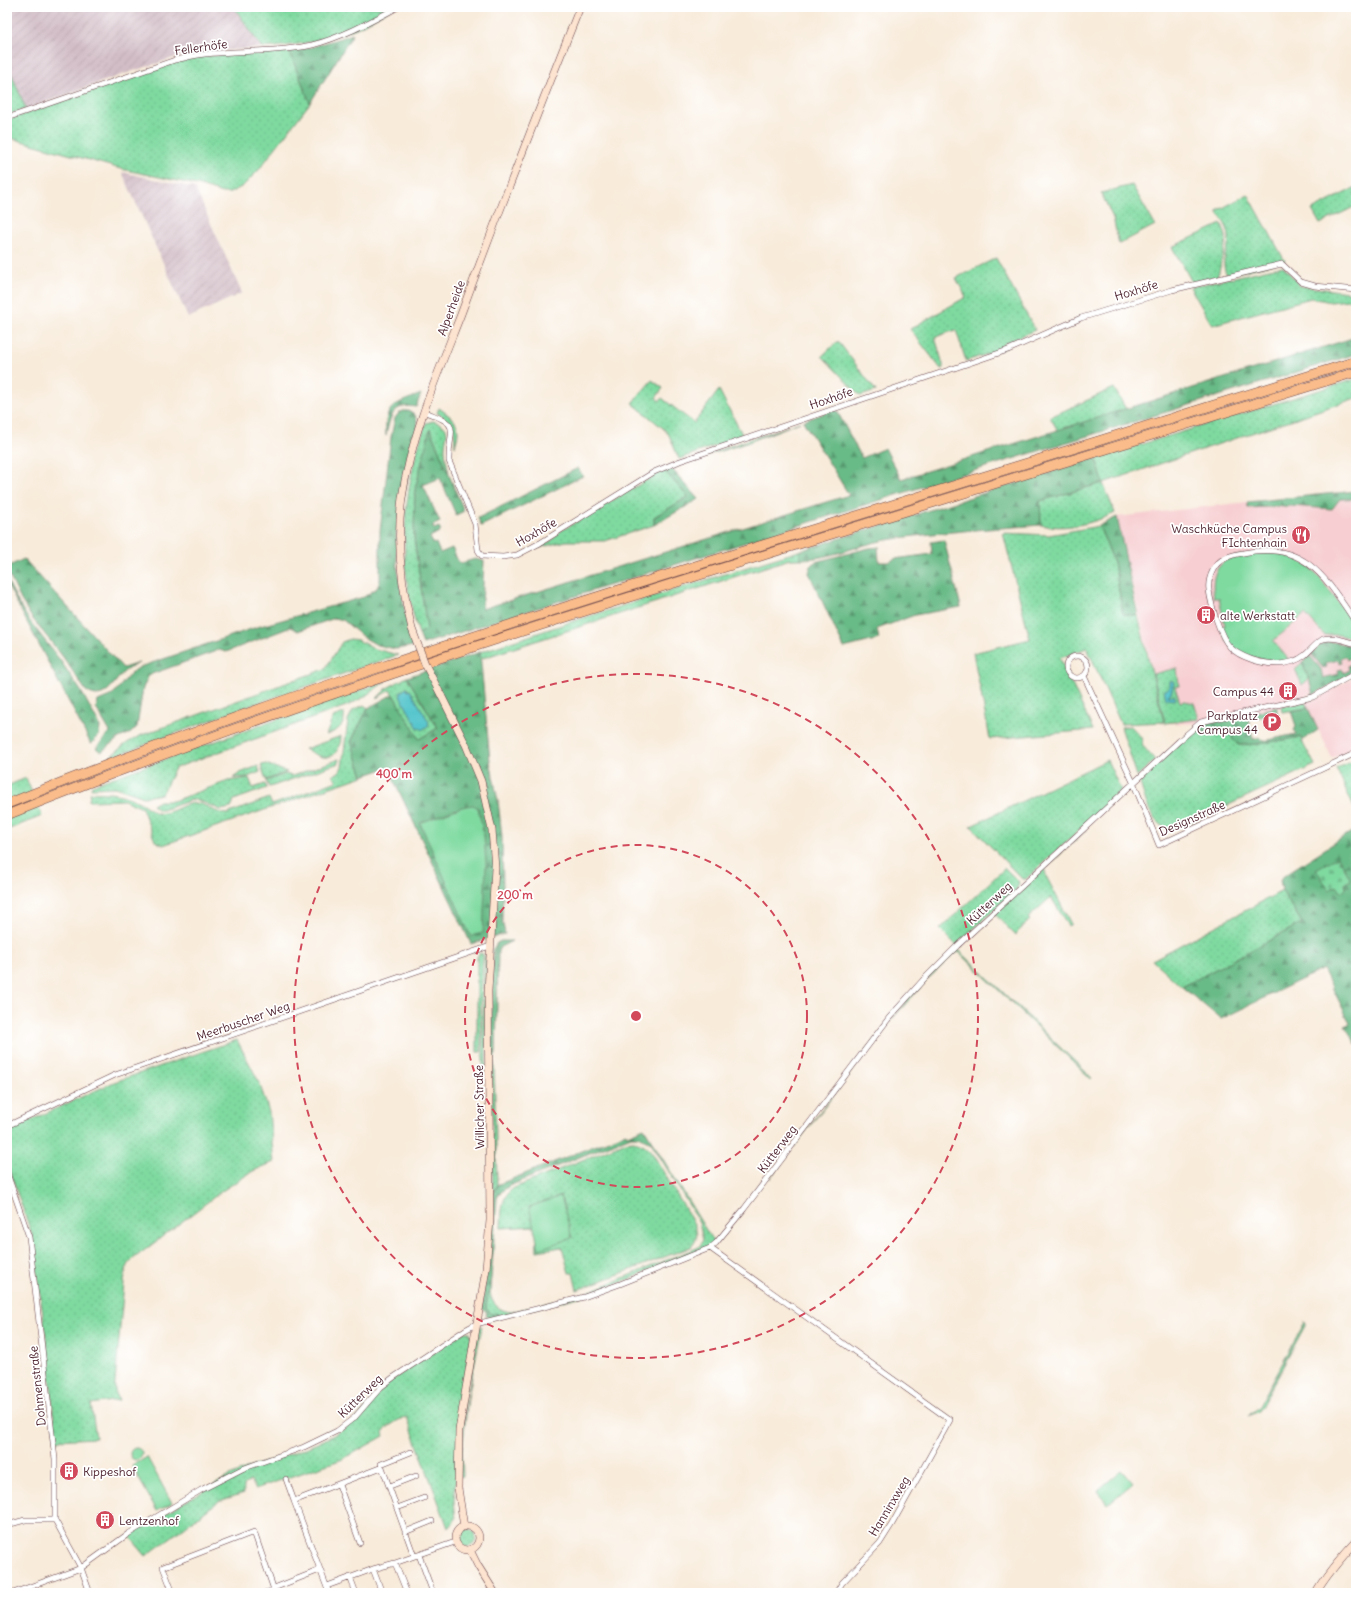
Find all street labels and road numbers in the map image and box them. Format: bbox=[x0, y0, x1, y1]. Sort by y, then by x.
street label: Fellerhöfe bbox=[174, 36, 228, 58]
street label: Hoxhöfe bbox=[1112, 276, 1160, 304]
street label: Alperheide bbox=[434, 278, 468, 338]
street label: Hoxhöfe bbox=[807, 384, 855, 412]
street label: Hoxhöfe bbox=[513, 514, 559, 550]
street label: Designstraße bbox=[1157, 797, 1227, 839]
street label: Kütterweg bbox=[963, 878, 1015, 928]
street label: Meerbuscher Weg bbox=[194, 998, 292, 1044]
street label: Willicher Straße bbox=[471, 1065, 487, 1149]
street label: Kütterweg bbox=[754, 1122, 800, 1176]
street label: Dohmenstraße bbox=[25, 1345, 49, 1427]
street label: Kütterweg bbox=[335, 1371, 385, 1421]
street label: Hanninxweg bbox=[865, 1473, 913, 1539]

